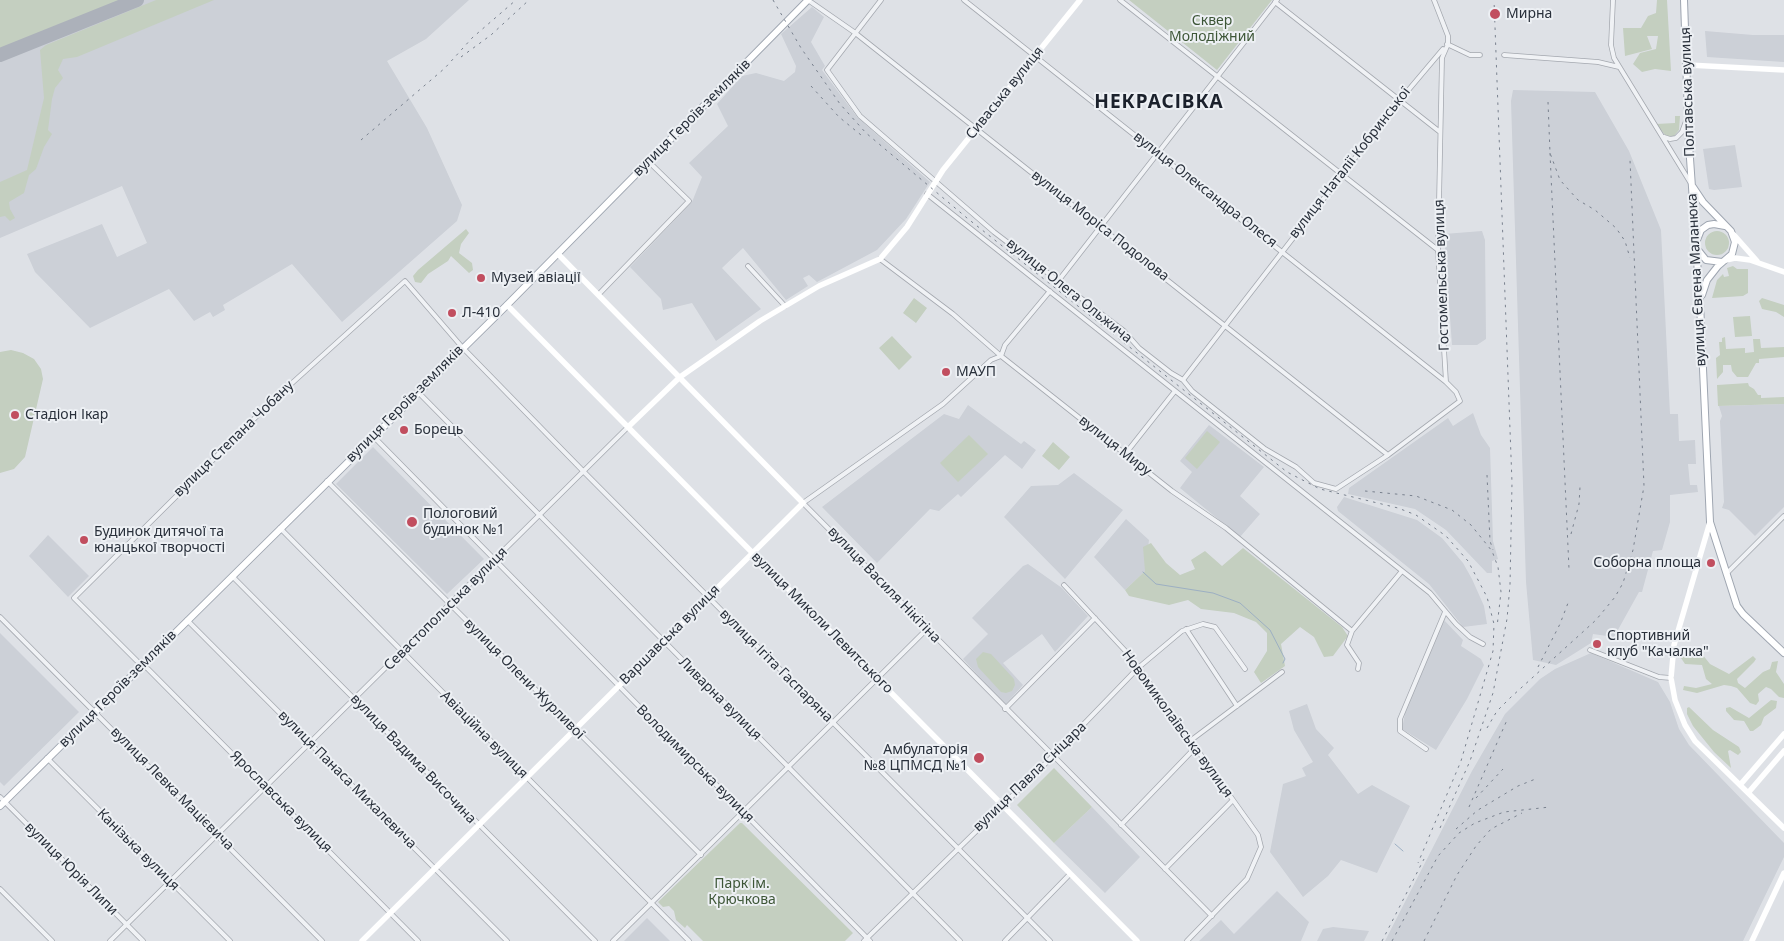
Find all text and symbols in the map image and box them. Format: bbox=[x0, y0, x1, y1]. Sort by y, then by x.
place label: Мирна bbox=[1506, 6, 1552, 22]
marker: Мирна bbox=[1488, 7, 1502, 21]
park label: Сквер Молодіжний bbox=[1169, 13, 1255, 46]
street label: Полтавська вулиця bbox=[1677, 27, 1699, 157]
street label: Сиваська вулиця bbox=[963, 43, 1047, 143]
street label: вулиця Героїв-земляків bbox=[630, 56, 754, 180]
street label: вулиця Наталії Кобринської bbox=[1286, 84, 1414, 242]
district label: НЕКРАСІВКА bbox=[1093, 92, 1225, 114]
street label: вулиця Олександра Олеся bbox=[1130, 129, 1280, 251]
street label: вулиця Моріса Подолова bbox=[1028, 167, 1172, 285]
street label: вулиця Євгена Маланюка bbox=[1684, 193, 1710, 367]
street label: Гостомельська вулиця bbox=[1431, 199, 1453, 351]
street label: вулиця Олега Ольжича bbox=[1003, 235, 1135, 347]
place label: Музей авіації bbox=[491, 270, 581, 286]
marker: Музей авіації bbox=[475, 272, 487, 284]
place label: Л-410 bbox=[462, 305, 500, 321]
marker: Л-410 bbox=[446, 307, 458, 319]
street label: вулиця Героїв-земляків bbox=[343, 342, 467, 466]
place label: МАУП bbox=[956, 364, 996, 380]
marker: МАУП bbox=[940, 366, 952, 378]
street label: вулиця Степана Чобану bbox=[171, 377, 297, 501]
place label: Стадіон Ікар bbox=[25, 407, 108, 423]
marker: Стадіон Ікар bbox=[9, 409, 21, 421]
street label: вулиця Миру bbox=[1075, 412, 1155, 480]
place label: Борець bbox=[414, 422, 463, 438]
marker: Борець bbox=[398, 424, 410, 436]
place label: Пологовий будинок №1 bbox=[423, 506, 505, 538]
marker: Пологовий будинок №1 bbox=[405, 515, 419, 529]
street label: вулиця Василя Нікітіна bbox=[824, 523, 944, 647]
place label: Будинок дитячої та юнацької творчості bbox=[94, 524, 225, 556]
marker: Будинок дитячої та юнацької творчості bbox=[78, 534, 90, 546]
street label: Севастопольська вулиця bbox=[381, 544, 511, 674]
street label: вулиця Миколи Левитського bbox=[748, 549, 896, 697]
place label: Соборна площа bbox=[1593, 555, 1701, 571]
marker: Соборна площа bbox=[1705, 557, 1717, 569]
street label: Варшавська вулиця bbox=[617, 582, 723, 688]
street label: вулиця Ігіта Гаспаряна bbox=[716, 606, 836, 726]
street label: вулиця Олени Журливої bbox=[460, 615, 588, 743]
street label: вулиця Героїв-земляків bbox=[56, 627, 180, 751]
place label: Спортивний клуб "Качалка" bbox=[1607, 628, 1709, 660]
marker: Спортивний клуб "Качалка" bbox=[1591, 638, 1603, 650]
street label: Новомиколаївська вулиця bbox=[1118, 647, 1236, 801]
street label: Ливарна вулиця bbox=[675, 654, 765, 744]
street label: Авіаційна вулиця bbox=[437, 688, 531, 782]
street label: вулиця Вадима Височина bbox=[347, 691, 479, 827]
street label: Володимирська вулиця bbox=[633, 702, 757, 826]
street label: вулиця Панаса Михалевича bbox=[274, 707, 420, 853]
street label: вулиця Павла Сніцара bbox=[970, 719, 1090, 835]
street label: вулиця Левка Мацієвича bbox=[107, 724, 237, 854]
place label: Амбулаторія №8 ЦПМСД №1 bbox=[864, 742, 968, 774]
street label: Ярославська вулиця bbox=[226, 747, 336, 857]
marker: Амбулаторія №8 ЦПМСД №1 bbox=[972, 751, 986, 765]
street label: Канізька вулиця bbox=[93, 805, 183, 895]
street label: вулиця Юрія Липи bbox=[21, 819, 121, 919]
park label: Парк ім. Крючкова bbox=[708, 876, 776, 909]

